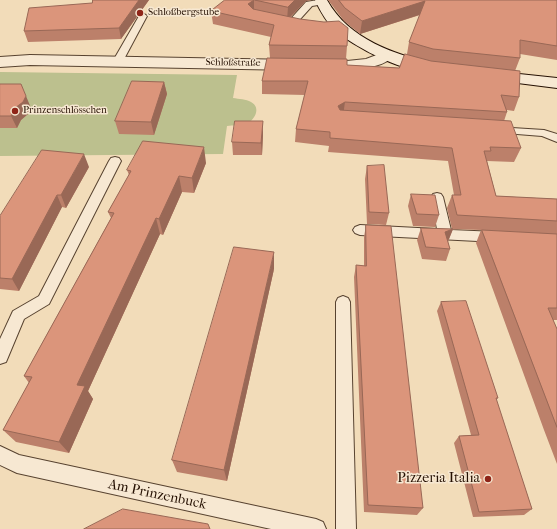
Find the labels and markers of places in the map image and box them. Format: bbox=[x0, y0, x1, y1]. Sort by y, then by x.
place label: Schloßbergstube bbox=[148, 7, 219, 19]
marker: Schloßbergstube bbox=[135, 8, 145, 18]
place label: Prinzenschlösschen bbox=[23, 105, 107, 117]
marker: Prinzenschlösschen bbox=[10, 106, 20, 116]
place label: Pizzeria Italia bbox=[397, 471, 480, 487]
marker: Pizzeria Italia bbox=[483, 474, 493, 484]

